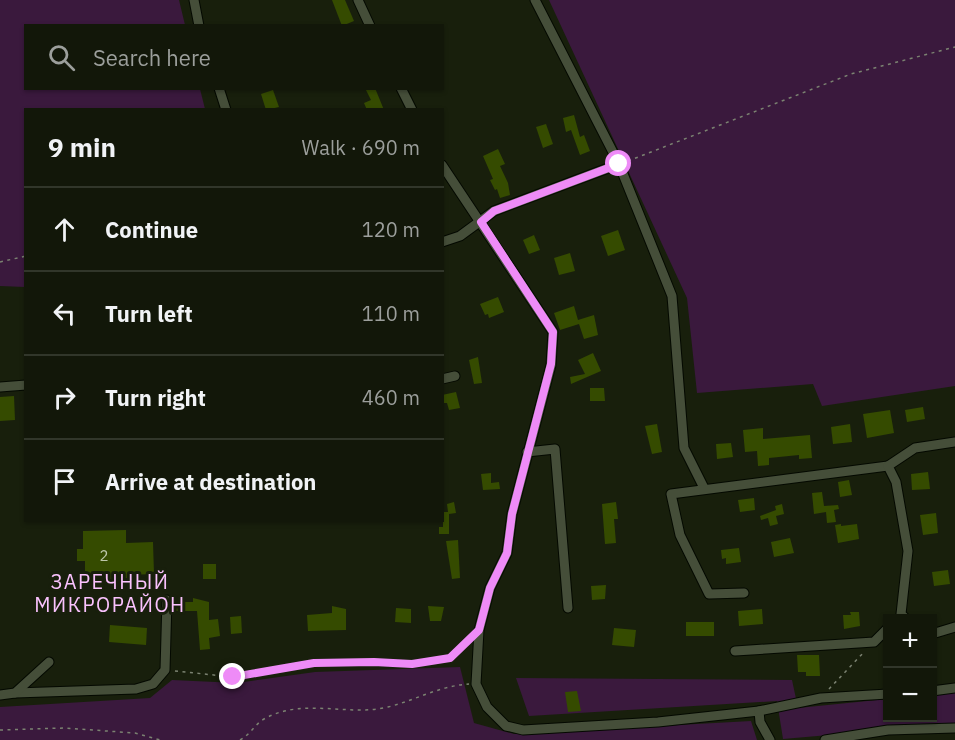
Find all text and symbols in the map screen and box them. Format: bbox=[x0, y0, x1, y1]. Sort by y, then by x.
search box bbox=[24, 24, 444, 90]
icon: search bbox=[45, 41, 78, 74]
text: Search here bbox=[93, 43, 211, 72]
text: 9 min bbox=[48, 130, 116, 164]
text: Walk · 690 m bbox=[302, 134, 420, 161]
route start bbox=[605, 150, 631, 176]
icon: ahead bbox=[48, 213, 81, 246]
text: Continue bbox=[105, 215, 198, 244]
text: 120 m bbox=[362, 216, 420, 243]
icon: left bbox=[48, 297, 81, 330]
text: Turn left bbox=[105, 299, 193, 328]
text: 110 m bbox=[362, 300, 420, 327]
icon: right bbox=[48, 381, 81, 414]
text: Turn right bbox=[105, 383, 206, 412]
text: 460 m bbox=[362, 384, 420, 411]
icon: arrive bbox=[48, 465, 81, 498]
text: Arrive at destination bbox=[105, 467, 316, 496]
house number: 2 bbox=[99, 546, 109, 565]
district label: ЗАРЕЧНЫЙ МИКРОРАЙОН bbox=[34, 568, 186, 618]
map controls bbox=[883, 614, 937, 722]
button: + bbox=[883, 614, 937, 668]
route end bbox=[219, 663, 245, 689]
button: − bbox=[883, 668, 937, 722]

